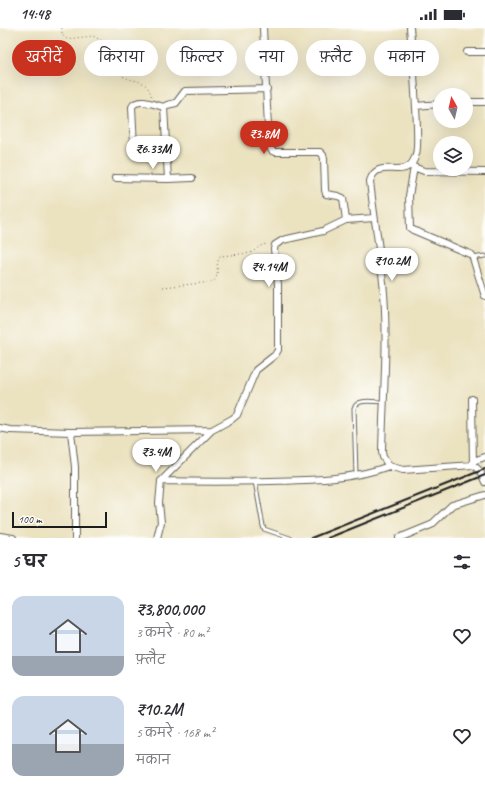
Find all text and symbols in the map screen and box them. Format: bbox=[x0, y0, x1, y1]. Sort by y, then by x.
text: 14:48 bbox=[20, 5, 50, 24]
chip: खरीदें bbox=[12, 40, 76, 76]
chip: किराया bbox=[84, 40, 158, 76]
chip: फ़िल्टर bbox=[166, 40, 237, 76]
chip: नया bbox=[245, 40, 298, 76]
chip: फ़्लैट bbox=[306, 40, 366, 76]
chip: मकान bbox=[374, 40, 439, 76]
north arrow bbox=[433, 88, 473, 128]
map controls bbox=[433, 88, 473, 176]
pin: ₹3.8M bbox=[236, 121, 292, 155]
text: ₹3.8M bbox=[249, 126, 279, 142]
pin: ₹6.33M bbox=[120, 136, 186, 170]
button: layers bbox=[433, 136, 473, 176]
text: ₹6.33M bbox=[135, 141, 171, 157]
pin: ₹10.2M bbox=[359, 248, 425, 282]
text: ₹10.2M bbox=[374, 253, 410, 269]
pin: ₹4.14M bbox=[236, 254, 302, 288]
text: ₹4.14M bbox=[251, 259, 287, 275]
pin: ₹3.4M bbox=[128, 439, 184, 473]
text: ₹3.4M bbox=[141, 444, 171, 460]
scale bar bbox=[12, 510, 107, 529]
text: 100 m bbox=[18, 512, 42, 526]
text: 5 घर bbox=[12, 551, 46, 572]
icon: filters bbox=[451, 551, 473, 573]
text: ₹3,800,000 bbox=[136, 599, 204, 620]
icon: home bbox=[44, 612, 92, 660]
text: 3 कमरे · 80 m² bbox=[136, 625, 208, 641]
icon: heart bbox=[451, 625, 473, 647]
text: फ़्लैट bbox=[136, 652, 166, 668]
text: ₹10.2M bbox=[136, 699, 182, 720]
icon: home bbox=[44, 712, 92, 760]
text: 5 कमरे · 168 m² bbox=[136, 725, 214, 741]
icon: heart bbox=[451, 725, 473, 747]
text: मकान bbox=[136, 752, 170, 768]

